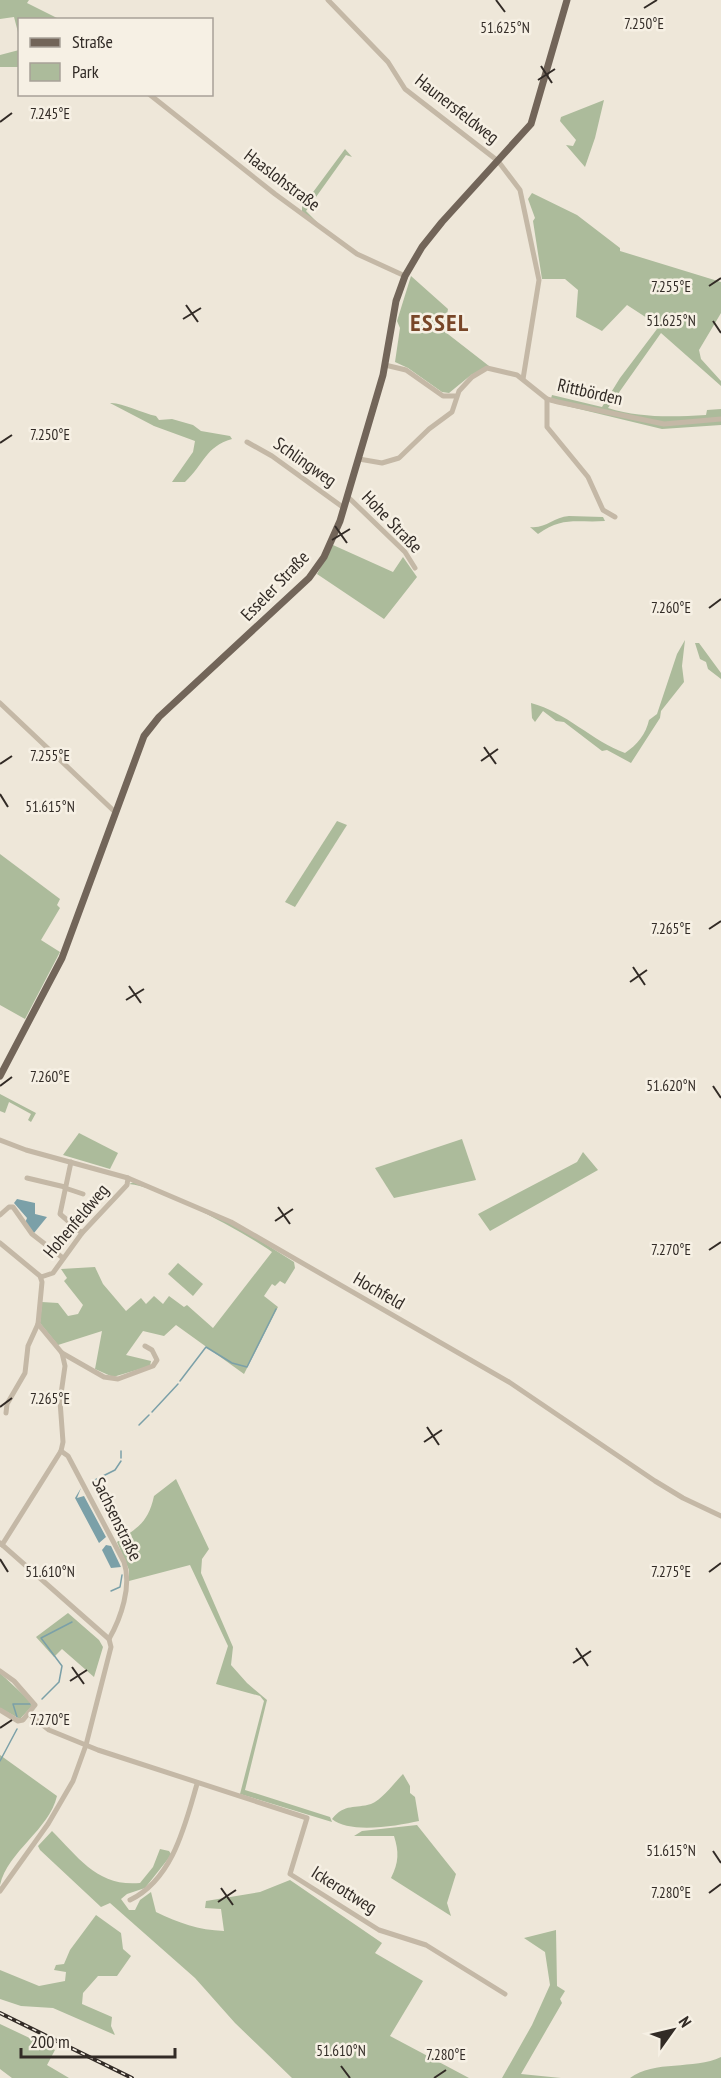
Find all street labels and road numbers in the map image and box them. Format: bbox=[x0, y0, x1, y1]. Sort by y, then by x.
street label: Haunersfeldweg bbox=[411, 69, 504, 149]
street label: Haaslohstraße bbox=[240, 144, 325, 216]
street label: Rittbörden bbox=[555, 373, 625, 410]
street label: Schlingweg bbox=[269, 432, 341, 491]
street label: Hohe Straße bbox=[357, 486, 428, 558]
street label: Esseler Straße bbox=[236, 546, 314, 626]
street label: Hohenfeldweg bbox=[38, 1179, 113, 1263]
street label: Hochfeld bbox=[349, 1267, 409, 1314]
street label: Sachsenstraße bbox=[87, 1473, 148, 1564]
street label: Ickerottweg bbox=[307, 1860, 381, 1919]

